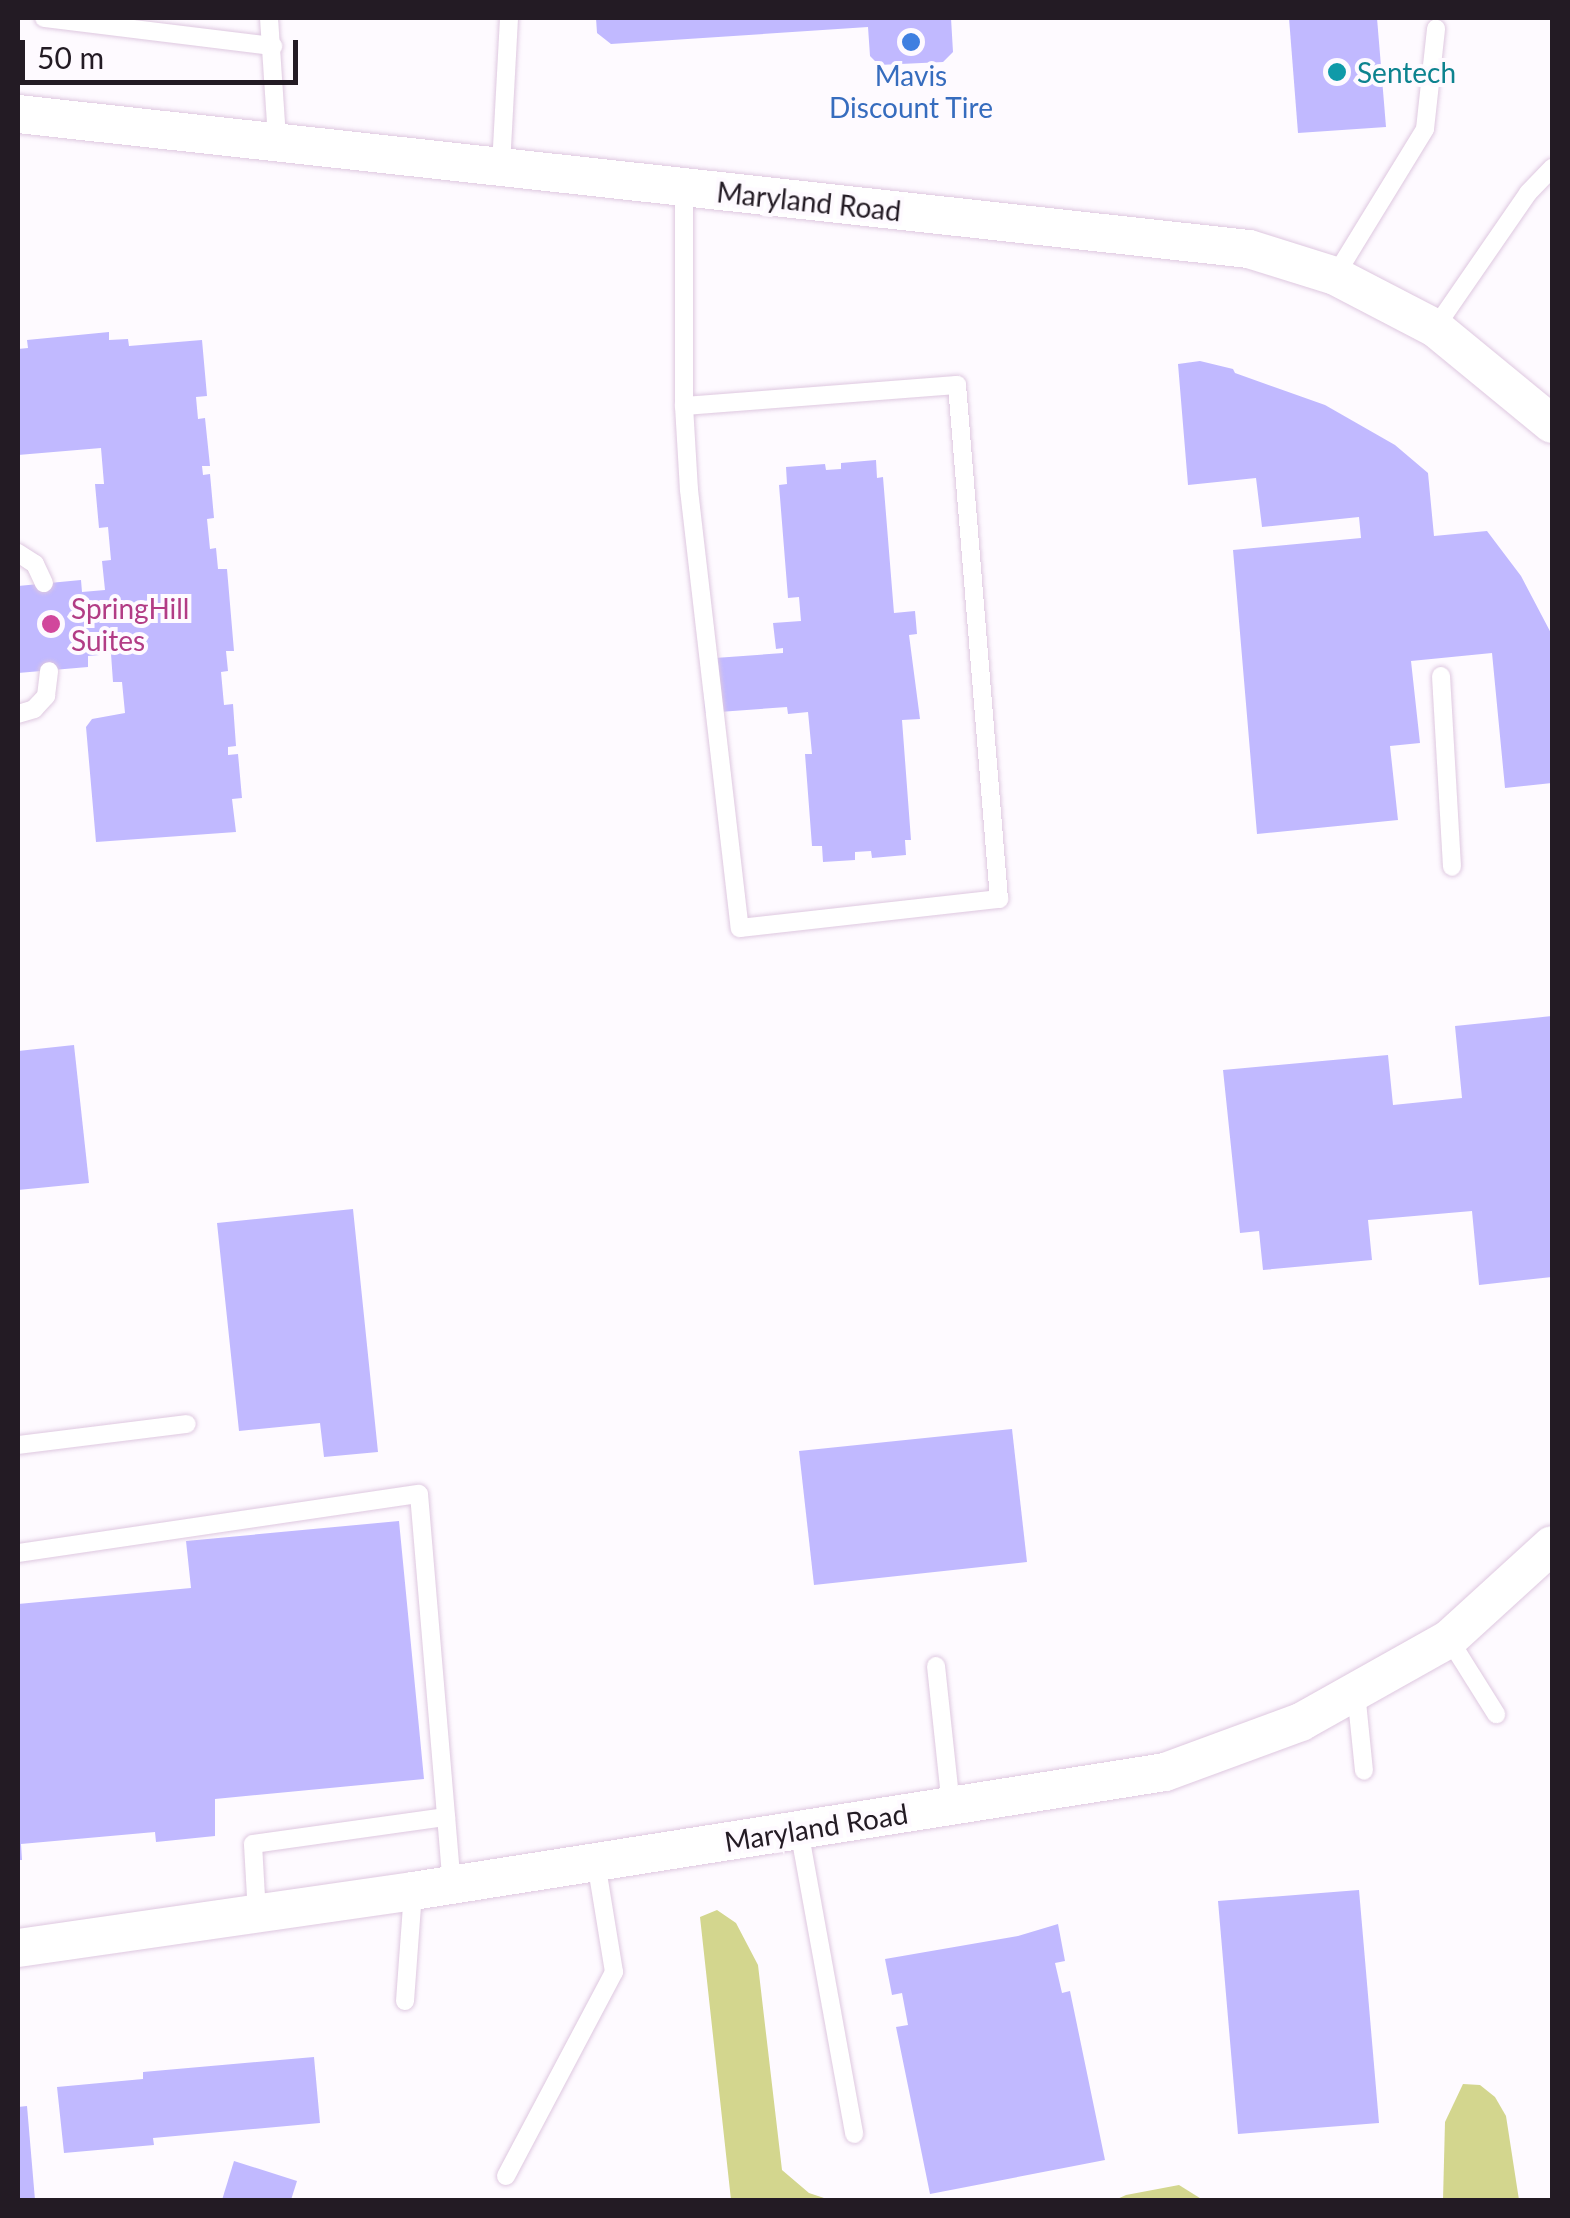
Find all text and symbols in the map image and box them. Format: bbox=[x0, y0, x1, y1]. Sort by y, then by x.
scale bar bbox=[25, 20, 302, 82]
marker: Mavis Discount Tire bbox=[900, 31, 922, 53]
text: 50 m bbox=[37, 39, 104, 75]
place label: Sentech bbox=[1357, 55, 1456, 89]
place label: Mavis Discount Tire bbox=[829, 58, 993, 124]
marker: Sentech bbox=[1326, 61, 1348, 83]
street label: Maryland Road bbox=[715, 175, 903, 227]
place label: SpringHill Suites bbox=[71, 591, 189, 657]
marker: SpringHill Suites bbox=[40, 613, 62, 635]
street label: Maryland Road bbox=[722, 1796, 910, 1858]

